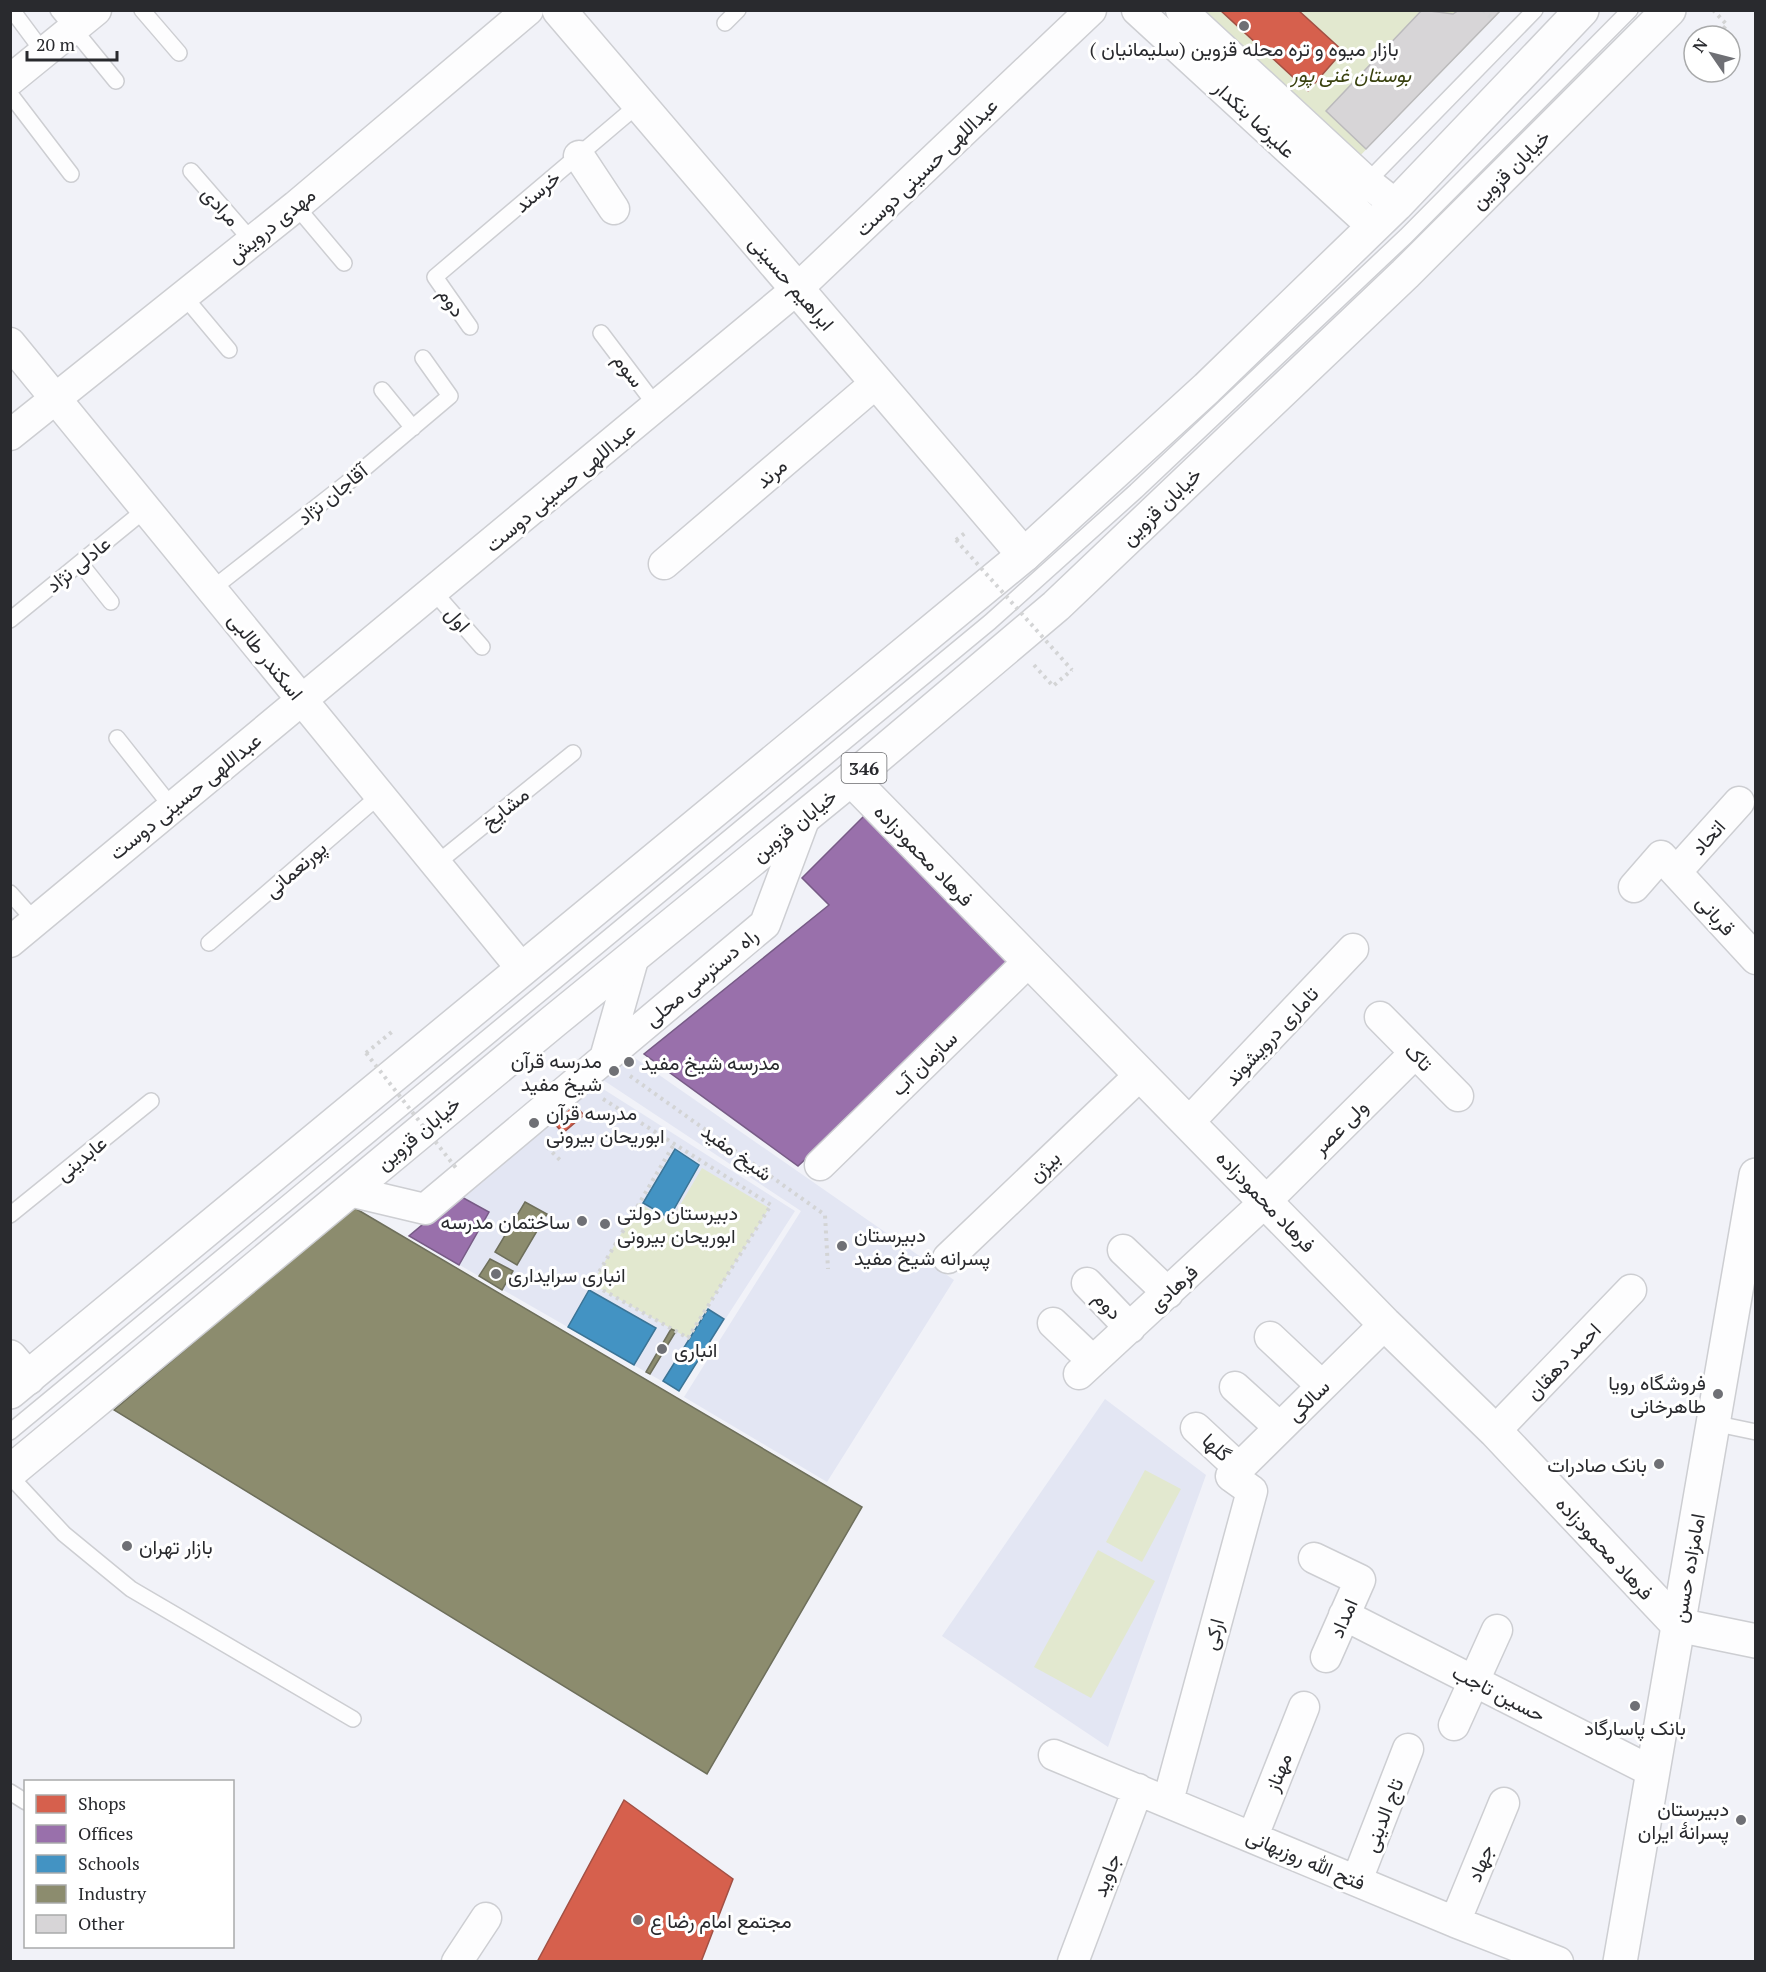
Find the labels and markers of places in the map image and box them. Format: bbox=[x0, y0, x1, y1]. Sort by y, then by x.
marker: بازار میوه و تره محله قزوین (سلیمانیان ) bbox=[1237, 19, 1251, 33]
place label: بازار میوه و تره محله قزوین (سلیمانیان ) bbox=[1089, 35, 1399, 62]
place label: مدرسه قرآن شیخ مفید bbox=[511, 1047, 602, 1098]
place label: مدرسه شیخ مفید bbox=[641, 1049, 780, 1077]
marker: مدرسه شیخ مفید bbox=[622, 1055, 636, 1069]
marker: مدرسه قرآن شیخ مفید bbox=[607, 1064, 621, 1078]
place label: مدرسه قرآن ابوریحان بیرونی bbox=[546, 1099, 665, 1149]
marker: مدرسه قرآن ابوریحان بیرونی bbox=[527, 1116, 541, 1130]
place label: دبیرستان دولتی ابوریحان بیرونی bbox=[617, 1199, 738, 1249]
place label: ساختمان مدرسه bbox=[441, 1208, 570, 1235]
marker: ساختمان مدرسه bbox=[575, 1214, 589, 1228]
marker: دبیرستان دولتی ابوریحان بیرونی bbox=[598, 1217, 612, 1231]
place label: دبیرستان پسرانه شیخ مفید bbox=[854, 1221, 990, 1272]
marker: دبیرستان پسرانه شیخ مفید bbox=[835, 1239, 849, 1253]
place label: انباری سرایداری bbox=[508, 1261, 626, 1288]
marker: انباری سرایداری bbox=[489, 1267, 503, 1281]
place label: انباری bbox=[674, 1336, 717, 1363]
marker: انباری bbox=[655, 1342, 669, 1356]
place label: فروشگاه رویا طاهرخانی bbox=[1608, 1369, 1706, 1419]
marker: فروشگاه رویا طاهرخانی bbox=[1711, 1387, 1725, 1401]
place label: بانک صادرات bbox=[1547, 1451, 1647, 1478]
marker: بانک صادرات bbox=[1652, 1457, 1666, 1471]
place label: بازار تهران bbox=[139, 1533, 213, 1560]
marker: بازار تهران bbox=[120, 1539, 134, 1553]
marker: بانک پاسارگاد bbox=[1628, 1699, 1642, 1713]
place label: بانک پاسارگاد bbox=[1584, 1714, 1686, 1742]
place label: دبیرستان پسرانهٔ ایران bbox=[1638, 1795, 1729, 1846]
marker: دبیرستان پسرانهٔ ایران bbox=[1734, 1813, 1748, 1827]
place label: مجتمع امام رضا ع bbox=[650, 1907, 792, 1935]
marker: مجتمع امام رضا ع bbox=[631, 1913, 645, 1927]

